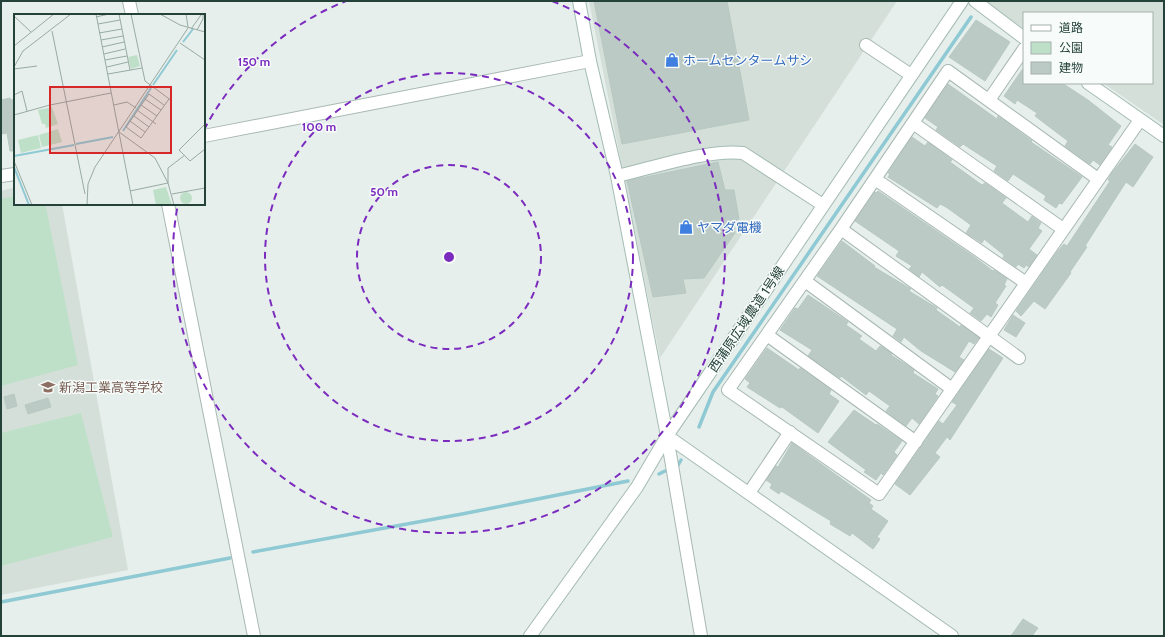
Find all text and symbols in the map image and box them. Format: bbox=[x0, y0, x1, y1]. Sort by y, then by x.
legend bbox=[1023, 12, 1153, 84]
inset map bbox=[14, 14, 205, 205]
text: 道路 bbox=[1059, 20, 1083, 35]
text: 公園 bbox=[1059, 40, 1083, 55]
shop icon: ホームセンタームサシ bbox=[664, 52, 680, 68]
place label: ホームセンタームサシ bbox=[683, 52, 812, 68]
text: 150 m bbox=[238, 54, 270, 69]
text: 建物 bbox=[1059, 60, 1083, 75]
text: 100 m bbox=[302, 119, 336, 134]
text: 50 m bbox=[370, 184, 398, 199]
shop icon: ヤマダ電機 bbox=[678, 219, 694, 235]
place label: ヤマダ電機 bbox=[697, 219, 762, 235]
centre of rings bbox=[442, 250, 456, 264]
street label: 西蒲原広域農道 1号線 bbox=[705, 263, 787, 375]
school or university icon: 新潟工業高等学校 bbox=[40, 379, 56, 395]
place label: 新潟工業高等学校 bbox=[59, 379, 163, 395]

